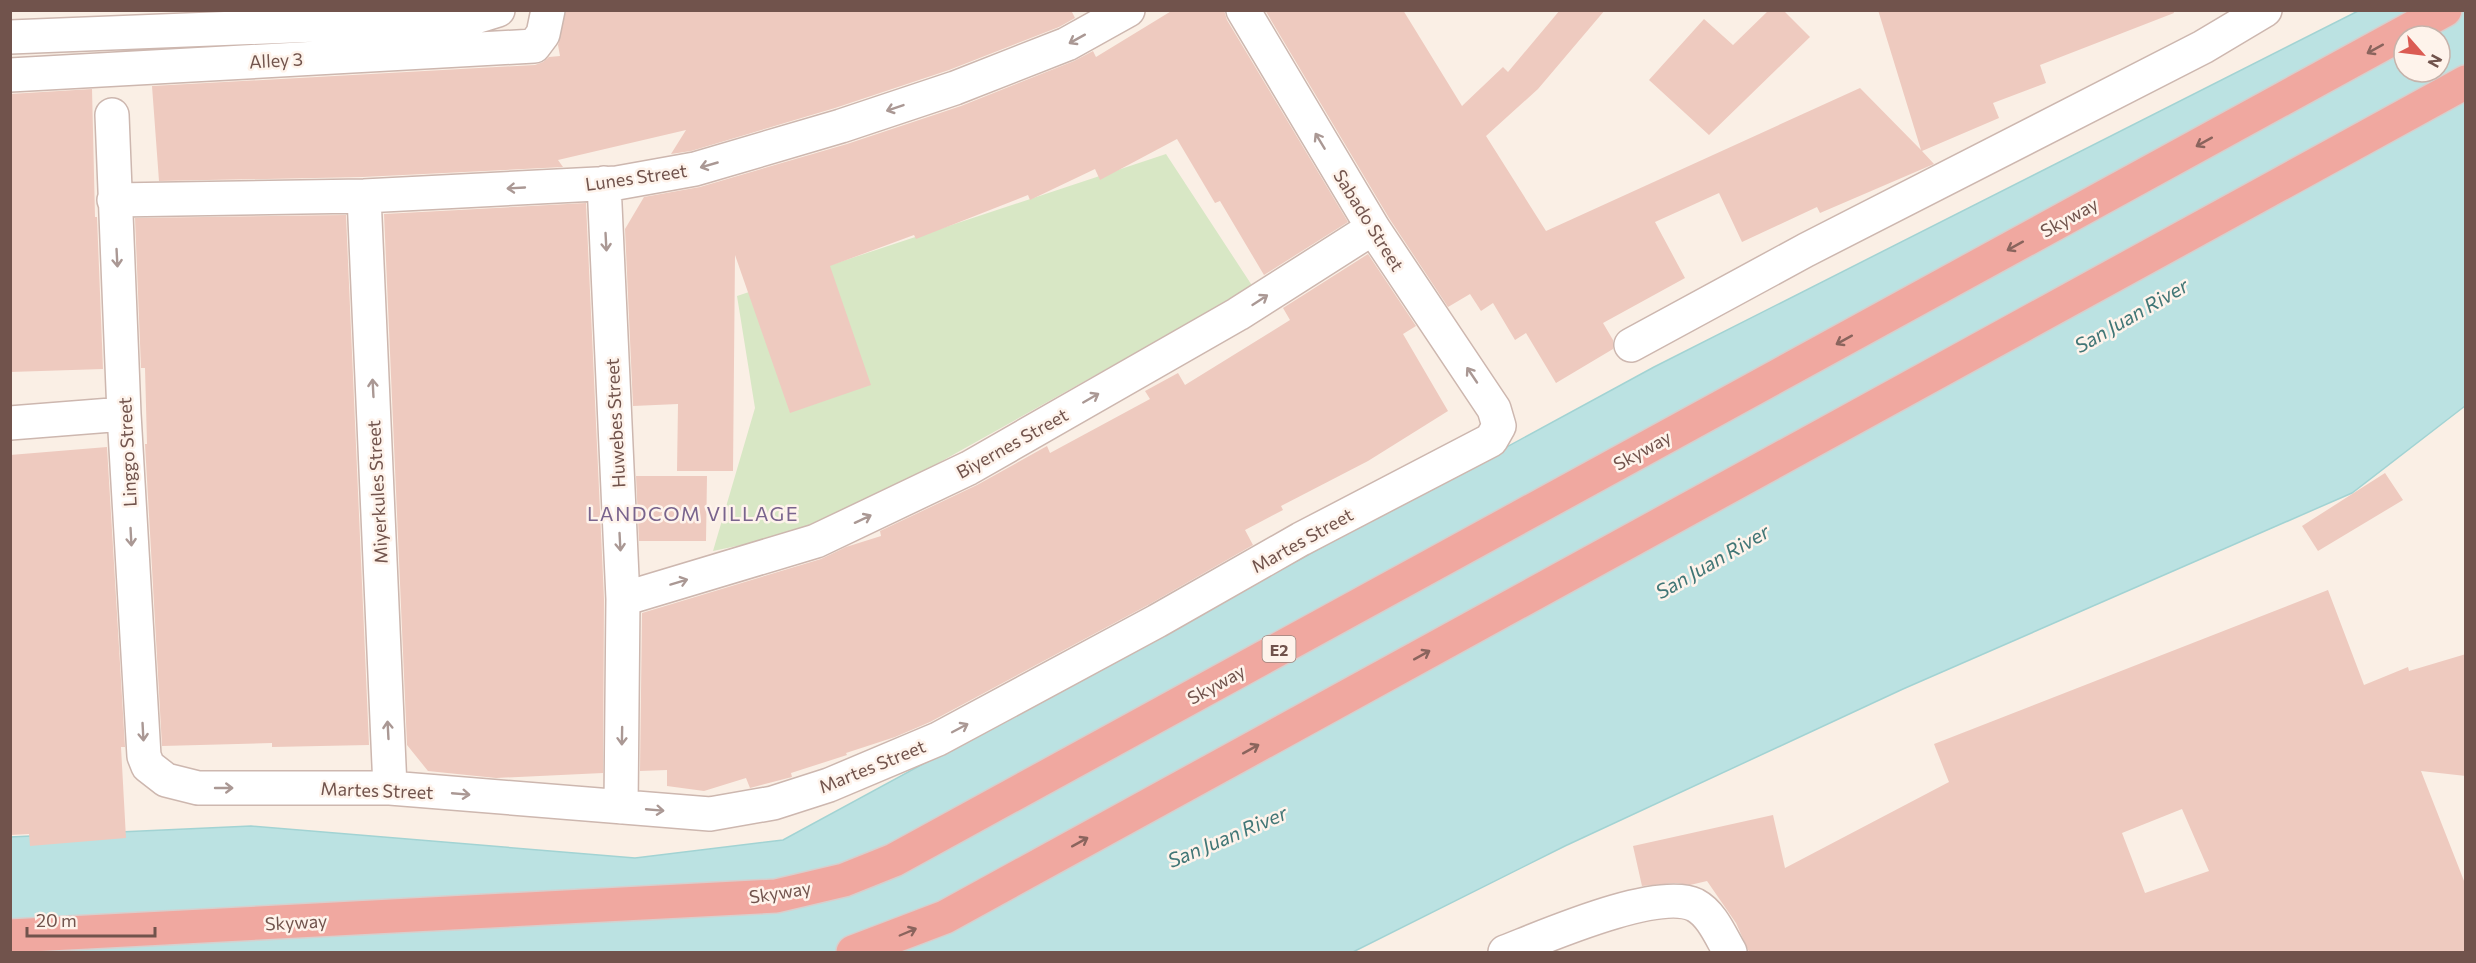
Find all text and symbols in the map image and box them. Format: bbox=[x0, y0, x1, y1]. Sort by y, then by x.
north arrow bbox=[2392, 24, 2452, 84]
one-way arrow bbox=[1069, 33, 1086, 45]
one-way arrow bbox=[2367, 44, 2385, 55]
street label: Alley 3 bbox=[249, 48, 303, 72]
text: N bbox=[2424, 52, 2447, 71]
one-way arrow bbox=[886, 103, 905, 114]
one-way arrow bbox=[1314, 133, 1326, 150]
one-way arrow bbox=[2196, 137, 2214, 148]
street label: Lunes Street bbox=[584, 159, 688, 195]
one-way arrow bbox=[700, 160, 719, 171]
street label: Sabado Street bbox=[1329, 165, 1409, 275]
one-way arrow bbox=[506, 183, 526, 194]
street label: Skyway bbox=[2036, 192, 2102, 242]
one-way arrow bbox=[601, 231, 612, 251]
one-way arrow bbox=[2007, 240, 2024, 252]
one-way arrow bbox=[112, 248, 123, 268]
water label: San Juan River bbox=[2070, 272, 2193, 357]
one-way arrow bbox=[1251, 294, 1268, 307]
one-way arrow bbox=[1836, 334, 1853, 346]
street label: Huwebes Street bbox=[601, 358, 629, 488]
one-way arrow bbox=[1466, 367, 1478, 384]
one-way arrow bbox=[367, 379, 378, 399]
one-way arrow bbox=[1082, 392, 1099, 404]
street label: Linggo Street bbox=[113, 397, 141, 507]
street label: Biyernes Street bbox=[952, 403, 1072, 483]
street label: Miyerkules Street bbox=[362, 420, 392, 564]
street label: Skyway bbox=[1609, 425, 1675, 475]
district label: LANDCOM VILLAGE bbox=[587, 501, 799, 525]
street label: Martes Street bbox=[1247, 503, 1357, 577]
one-way arrow bbox=[854, 512, 872, 524]
water label: San Juan River bbox=[1651, 518, 1774, 603]
one-way arrow bbox=[126, 526, 137, 546]
one-way arrow bbox=[615, 531, 626, 551]
one-way arrow bbox=[669, 576, 688, 587]
road number: E2 bbox=[1262, 636, 1296, 662]
one-way arrow bbox=[1413, 649, 1431, 660]
street label: Skyway bbox=[1183, 659, 1249, 709]
one-way arrow bbox=[382, 720, 393, 740]
one-way arrow bbox=[137, 721, 148, 741]
one-way arrow bbox=[951, 722, 968, 734]
one-way arrow bbox=[616, 726, 627, 746]
street label: Martes Street bbox=[816, 735, 928, 797]
one-way arrow bbox=[1242, 743, 1260, 754]
street label: Martes Street bbox=[320, 777, 434, 803]
one-way arrow bbox=[213, 782, 233, 794]
one-way arrow bbox=[450, 789, 470, 800]
water label: San Juan River bbox=[1164, 800, 1291, 872]
one-way arrow bbox=[644, 805, 664, 816]
one-way arrow bbox=[1071, 836, 1089, 847]
street label: Skyway bbox=[747, 876, 813, 908]
scale bar bbox=[27, 900, 154, 938]
text: 20 m bbox=[36, 909, 77, 931]
street label: Skyway bbox=[264, 909, 328, 935]
one-way arrow bbox=[898, 926, 916, 937]

